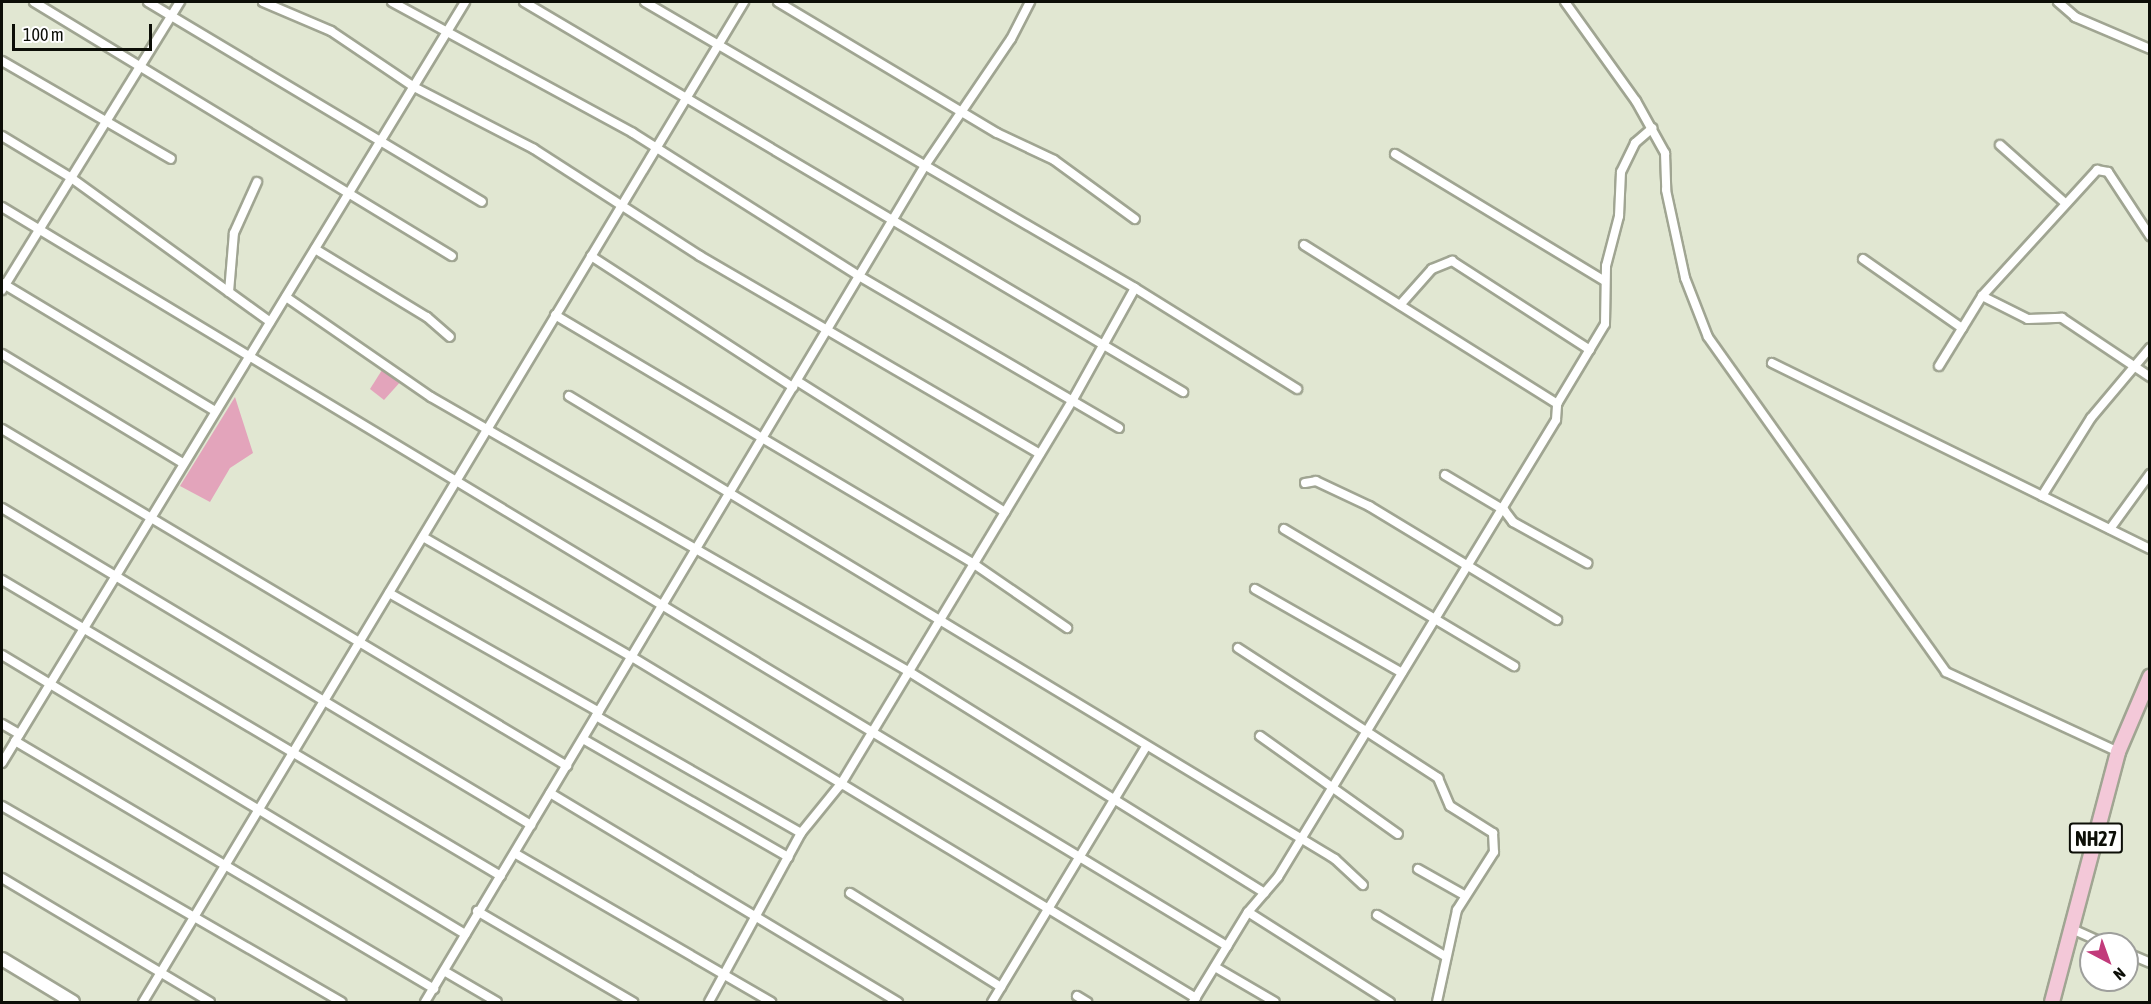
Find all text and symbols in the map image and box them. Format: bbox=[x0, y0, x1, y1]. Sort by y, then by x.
scale bar bbox=[15, 12, 154, 50]
text: 100 m bbox=[23, 24, 64, 45]
road number: NH27 bbox=[2068, 821, 2124, 855]
north arrow bbox=[2079, 932, 2139, 992]
text: N bbox=[2110, 964, 2129, 984]

